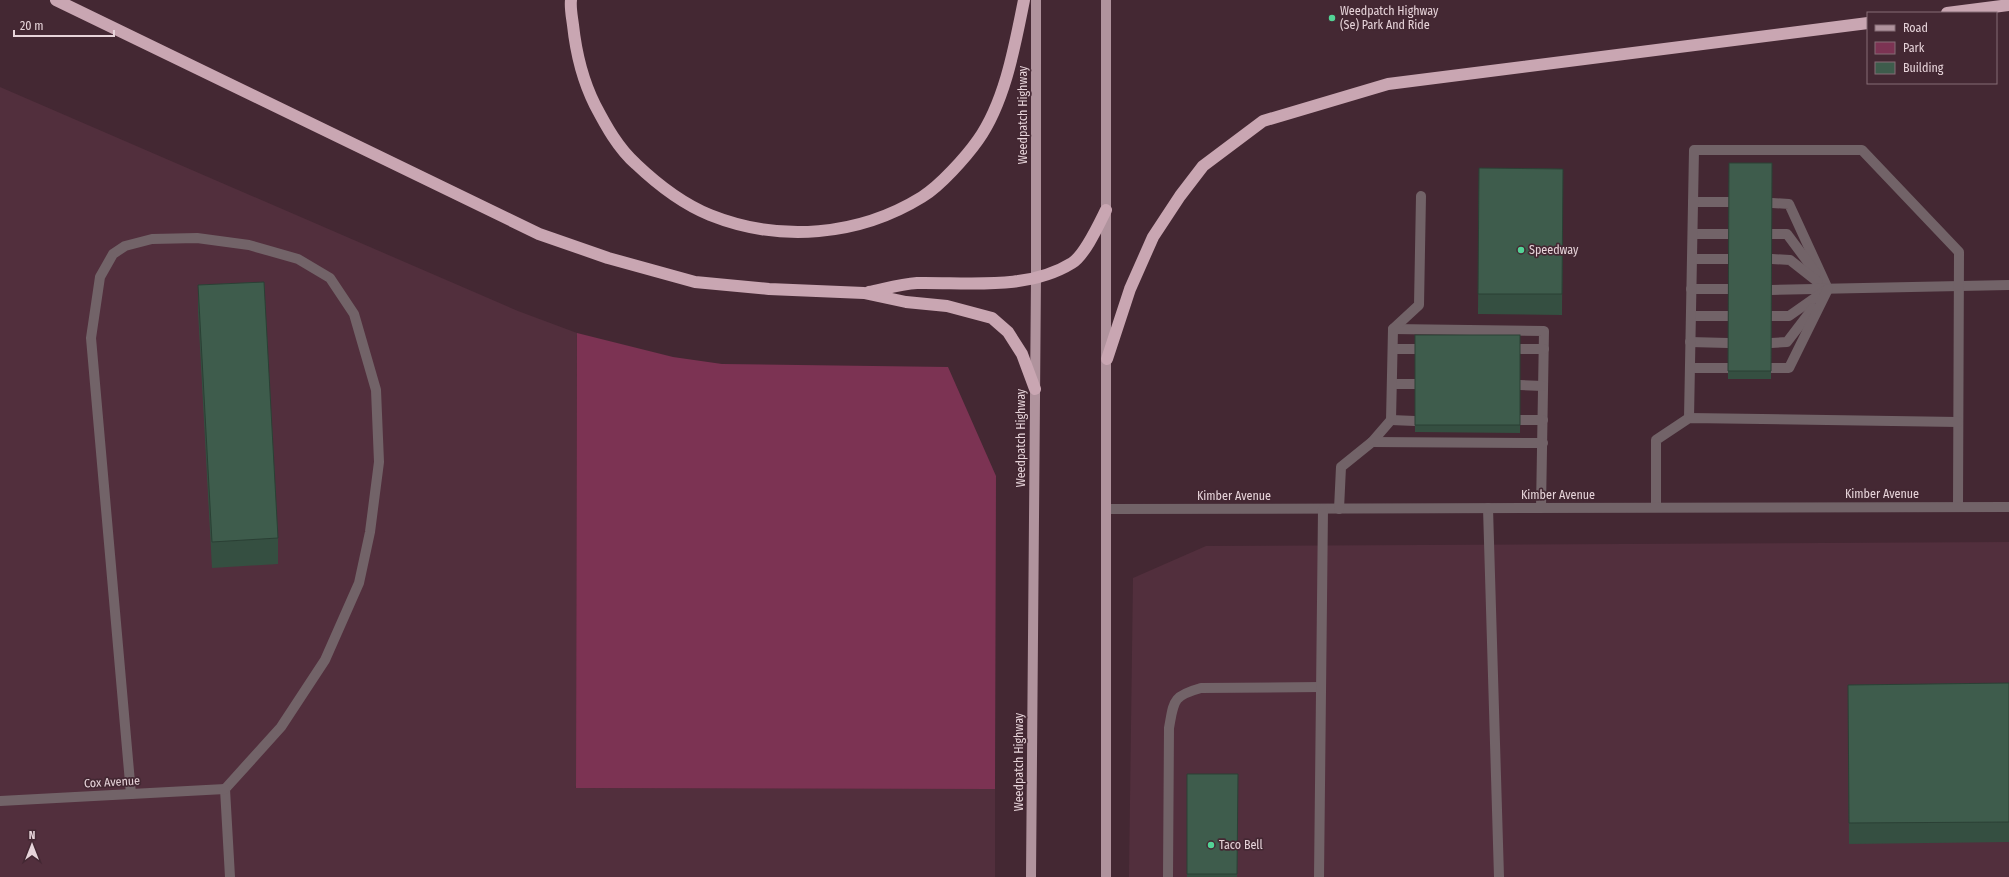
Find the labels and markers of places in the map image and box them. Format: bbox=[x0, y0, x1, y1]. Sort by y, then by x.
place label: Weedpatch Highway (Se) Park And Ride bbox=[1340, 4, 1439, 32]
marker: Weedpatch Highway (Se) Park And Ride bbox=[1327, 13, 1337, 23]
place label: Speedway bbox=[1529, 243, 1579, 257]
marker: Speedway bbox=[1516, 245, 1526, 255]
place label: Taco Bell bbox=[1219, 838, 1263, 852]
marker: Taco Bell bbox=[1206, 840, 1216, 850]

